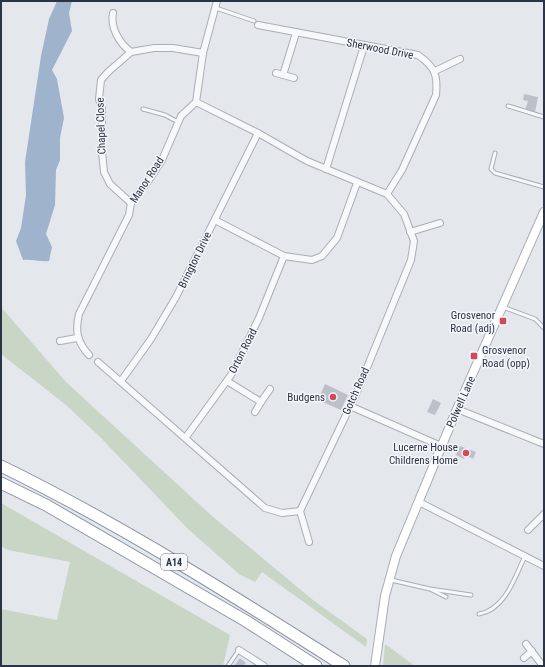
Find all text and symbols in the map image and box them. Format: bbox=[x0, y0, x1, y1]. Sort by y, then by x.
street label: Sherwood Drive bbox=[346, 36, 414, 62]
street label: Chapel Close bbox=[94, 97, 108, 155]
street label: Manor Road bbox=[127, 154, 167, 206]
street label: Brington Drive bbox=[176, 230, 214, 290]
place label: Grosvenor Road (adj) bbox=[450, 309, 496, 335]
marker: Grosvenor Road (adj) bbox=[498, 316, 508, 326]
street label: Orton Road bbox=[226, 326, 260, 376]
place label: Grosvenor Road (opp) bbox=[482, 344, 530, 370]
marker: Grosvenor Road (opp) bbox=[469, 351, 479, 361]
street label: Gotch Road bbox=[340, 365, 372, 417]
street label: Polwell Lane bbox=[444, 374, 478, 430]
place label: Budgens bbox=[287, 391, 325, 404]
marker: Budgens bbox=[328, 392, 338, 402]
place label: Lucerne House Childrens Home bbox=[389, 441, 458, 467]
marker: Lucerne House Childrens Home bbox=[461, 448, 471, 458]
road number: A14 bbox=[161, 554, 187, 570]

